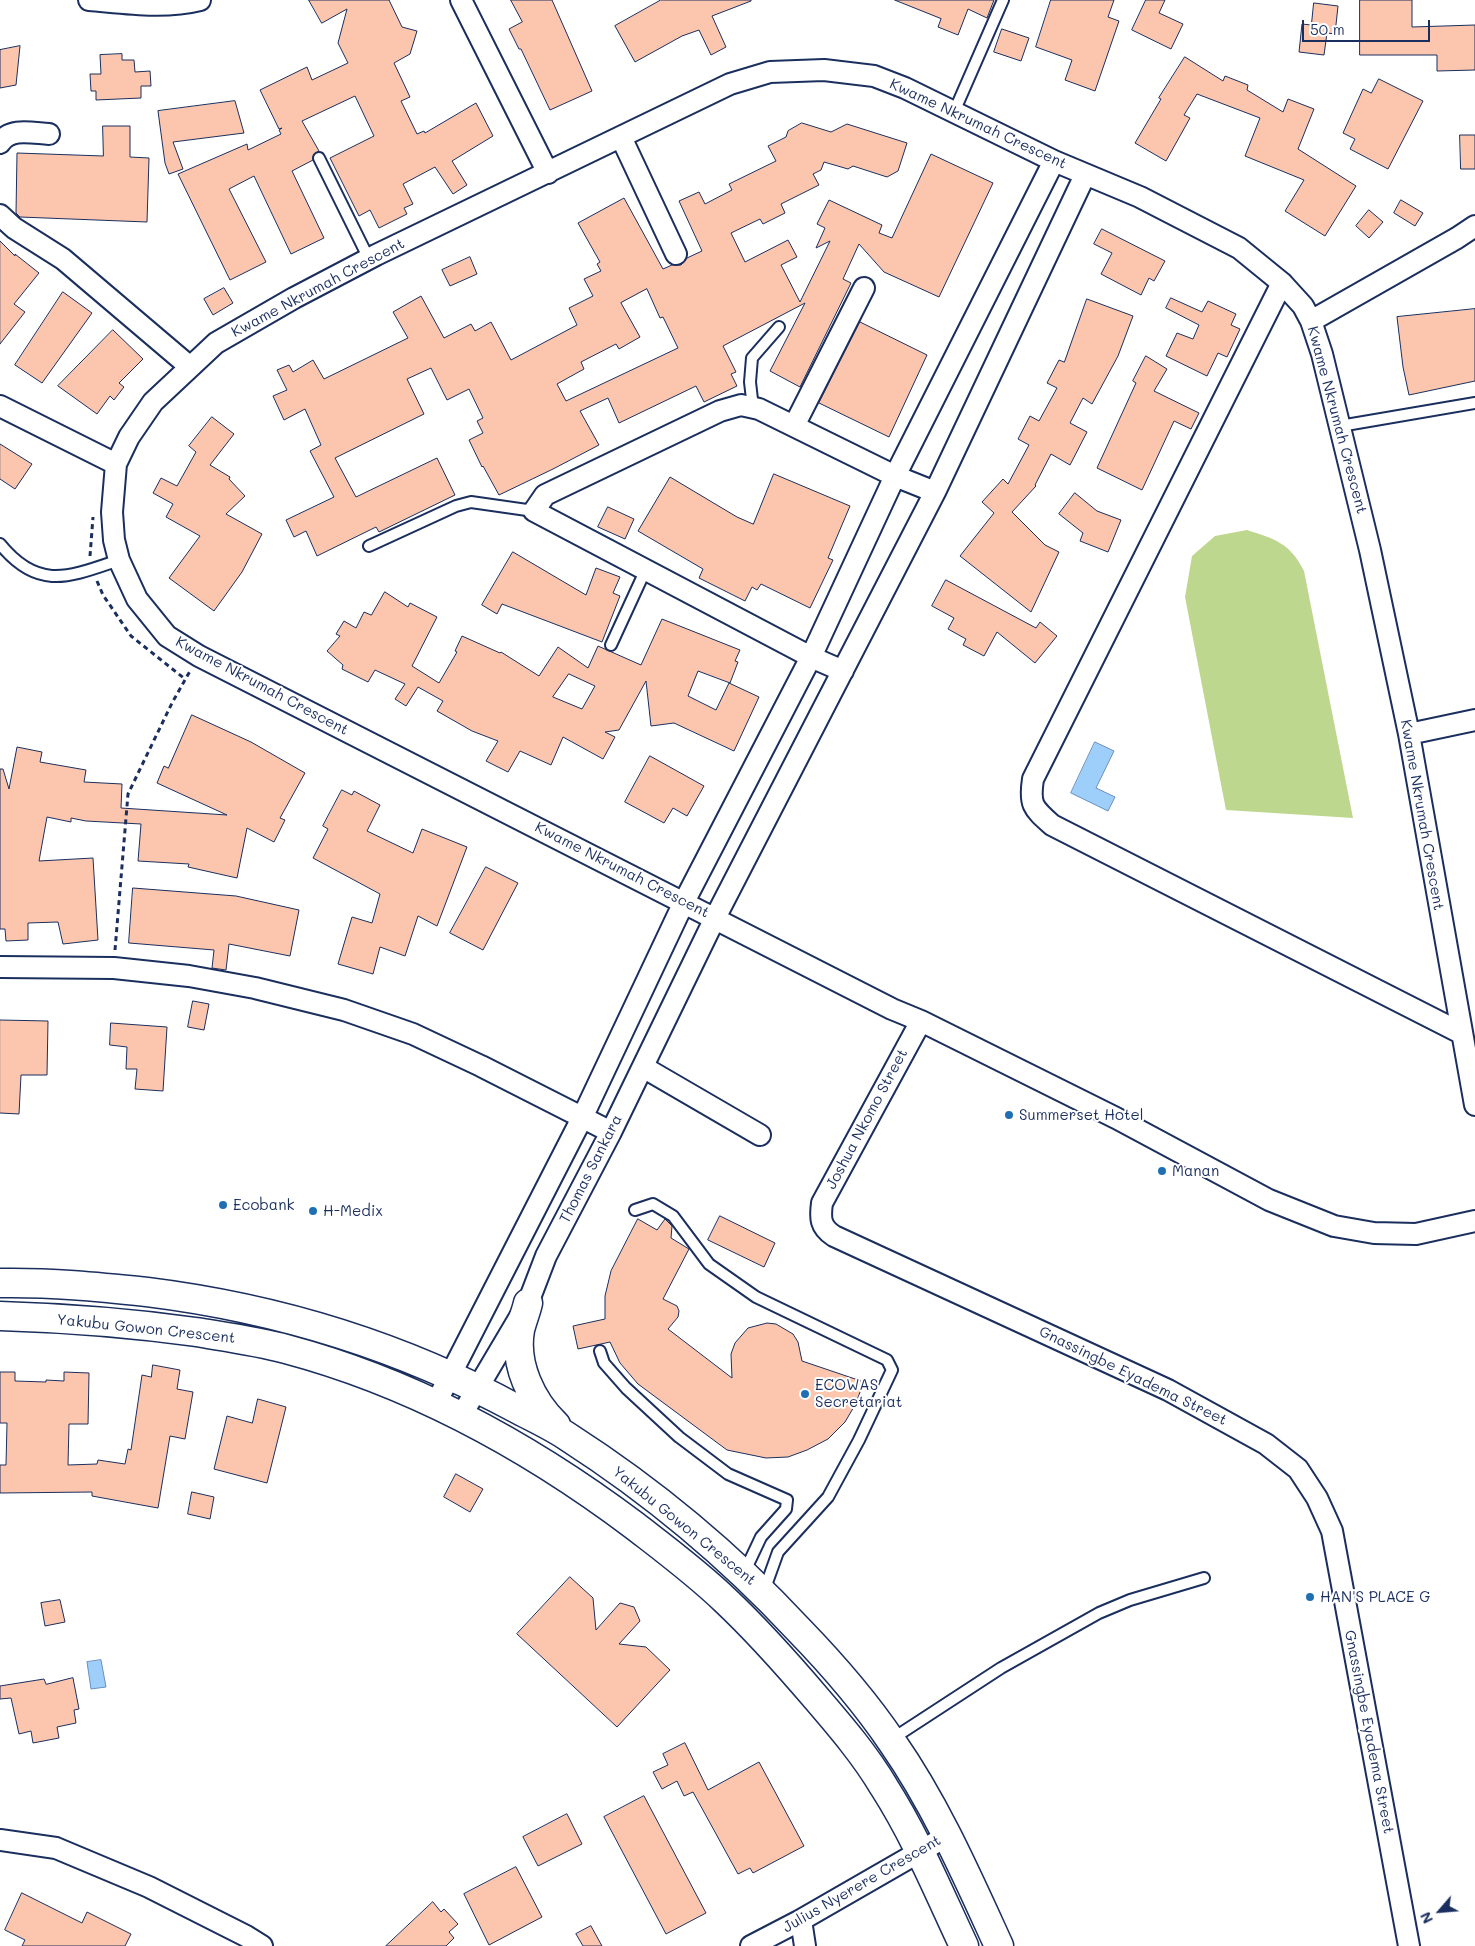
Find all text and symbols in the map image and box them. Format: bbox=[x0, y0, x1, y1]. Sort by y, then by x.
scale bar bbox=[1305, 10, 1432, 42]
text: 50 m bbox=[1310, 19, 1345, 39]
street label: Kwame Nkrumah Crescent bbox=[887, 75, 1069, 173]
street label: Kwame Nkrumah Crescent bbox=[228, 235, 408, 341]
street label: Kwame Nkrumah Crescent bbox=[1303, 324, 1371, 516]
street label: Kwame Nkrumah Crescent bbox=[172, 633, 352, 739]
street label: Kwame Nkrumah Crescent bbox=[1396, 718, 1448, 912]
street label: Kwame Nkrumah Crescent bbox=[532, 818, 712, 922]
street label: Joshua Nkomo Street bbox=[822, 1046, 912, 1192]
place label: Summerset Hotel bbox=[1019, 1106, 1144, 1124]
marker: Summerset Hotel bbox=[1003, 1109, 1015, 1121]
street label: Thomas Sankara bbox=[556, 1112, 626, 1226]
place label: Manan bbox=[1172, 1162, 1219, 1180]
marker: Manan bbox=[1156, 1165, 1168, 1177]
place label: Ecobank bbox=[233, 1196, 294, 1214]
marker: Ecobank bbox=[217, 1199, 229, 1211]
place label: H-Medix bbox=[323, 1202, 383, 1220]
marker: H-Medix bbox=[307, 1205, 319, 1217]
street label: Yakubu Gowon Crescent bbox=[56, 1311, 236, 1347]
street label: Gnassingbe Eyadema Street bbox=[1036, 1323, 1230, 1429]
place label: ECOWAS Secretariat bbox=[815, 1376, 902, 1411]
marker: ECOWAS Secretariat bbox=[799, 1388, 811, 1400]
street label: Yakubu Gowon Crescent bbox=[609, 1463, 759, 1589]
place label: HAN'S PLACE G bbox=[1320, 1588, 1430, 1606]
marker: HAN'S PLACE G bbox=[1304, 1591, 1316, 1603]
street label: Gnassingbe Eyadema Street bbox=[1340, 1629, 1398, 1835]
street label: Julius Nyerere Crescent bbox=[780, 1831, 944, 1937]
north arrow bbox=[1415, 1886, 1465, 1936]
text: N bbox=[1415, 1909, 1437, 1927]

